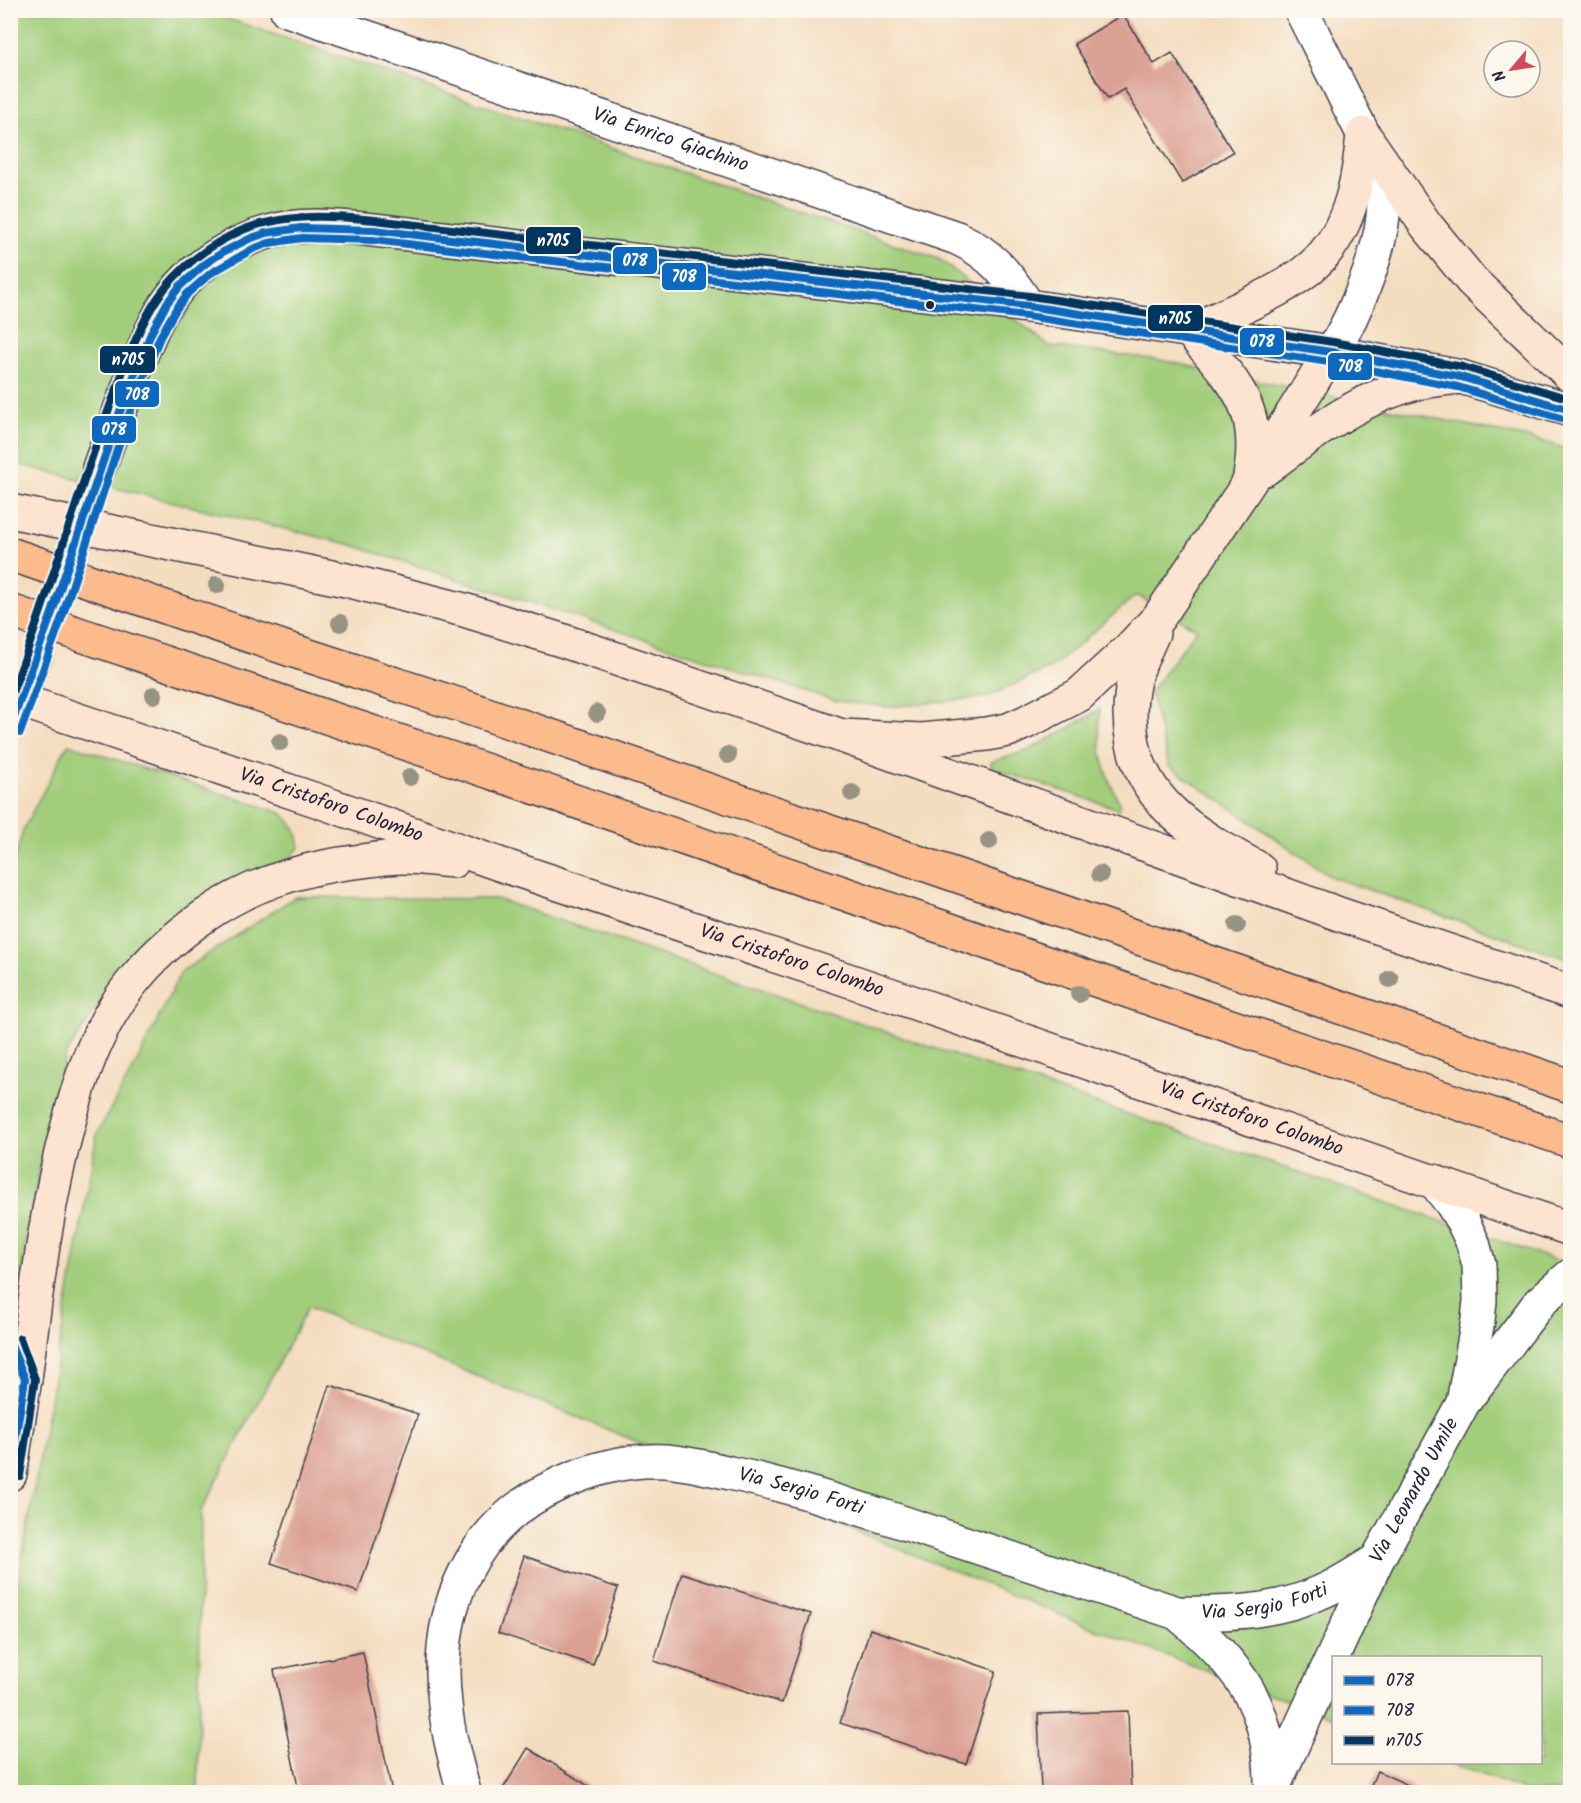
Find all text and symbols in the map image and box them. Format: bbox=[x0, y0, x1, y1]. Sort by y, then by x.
north arrow bbox=[1482, 39, 1542, 99]
text: N bbox=[1487, 65, 1514, 86]
street label: Via Enrico Giachino bbox=[588, 99, 753, 182]
line badge: n705 bbox=[525, 226, 582, 255]
text: n705 bbox=[537, 229, 571, 254]
line badge: 078 bbox=[612, 246, 658, 275]
text: 078 bbox=[622, 249, 648, 274]
line badge: 708 bbox=[661, 262, 707, 291]
text: 708 bbox=[671, 265, 697, 290]
unlabelled marker bbox=[924, 299, 936, 311]
line badge: n705 bbox=[1147, 304, 1204, 332]
text: n705 bbox=[1159, 307, 1193, 332]
line badge: 078 bbox=[1239, 327, 1285, 356]
text: 078 bbox=[1249, 330, 1275, 355]
line badge: n705 bbox=[99, 345, 156, 374]
text: n705 bbox=[112, 348, 146, 373]
line badge: 708 bbox=[1327, 352, 1373, 381]
text: 708 bbox=[1337, 355, 1363, 380]
line badge: 708 bbox=[114, 380, 160, 408]
text: 708 bbox=[124, 383, 150, 408]
line badge: 078 bbox=[91, 415, 137, 444]
text: 078 bbox=[101, 418, 127, 443]
street label: Via Cristoforo Colombo bbox=[235, 759, 427, 852]
street label: Via Cristoforo Colombo bbox=[695, 916, 888, 1007]
street label: Via Cristoforo Colombo bbox=[1155, 1073, 1347, 1166]
street label: Via Leonardo Umile bbox=[1362, 1412, 1468, 1570]
street label: Via Sergio Forti bbox=[735, 1459, 869, 1525]
street label: Via Sergio Forti bbox=[1201, 1574, 1335, 1629]
legend bbox=[1332, 1656, 1542, 1764]
text: 078 bbox=[1386, 1667, 1414, 1696]
text: 708 bbox=[1386, 1697, 1414, 1726]
text: n705 bbox=[1386, 1727, 1424, 1756]

